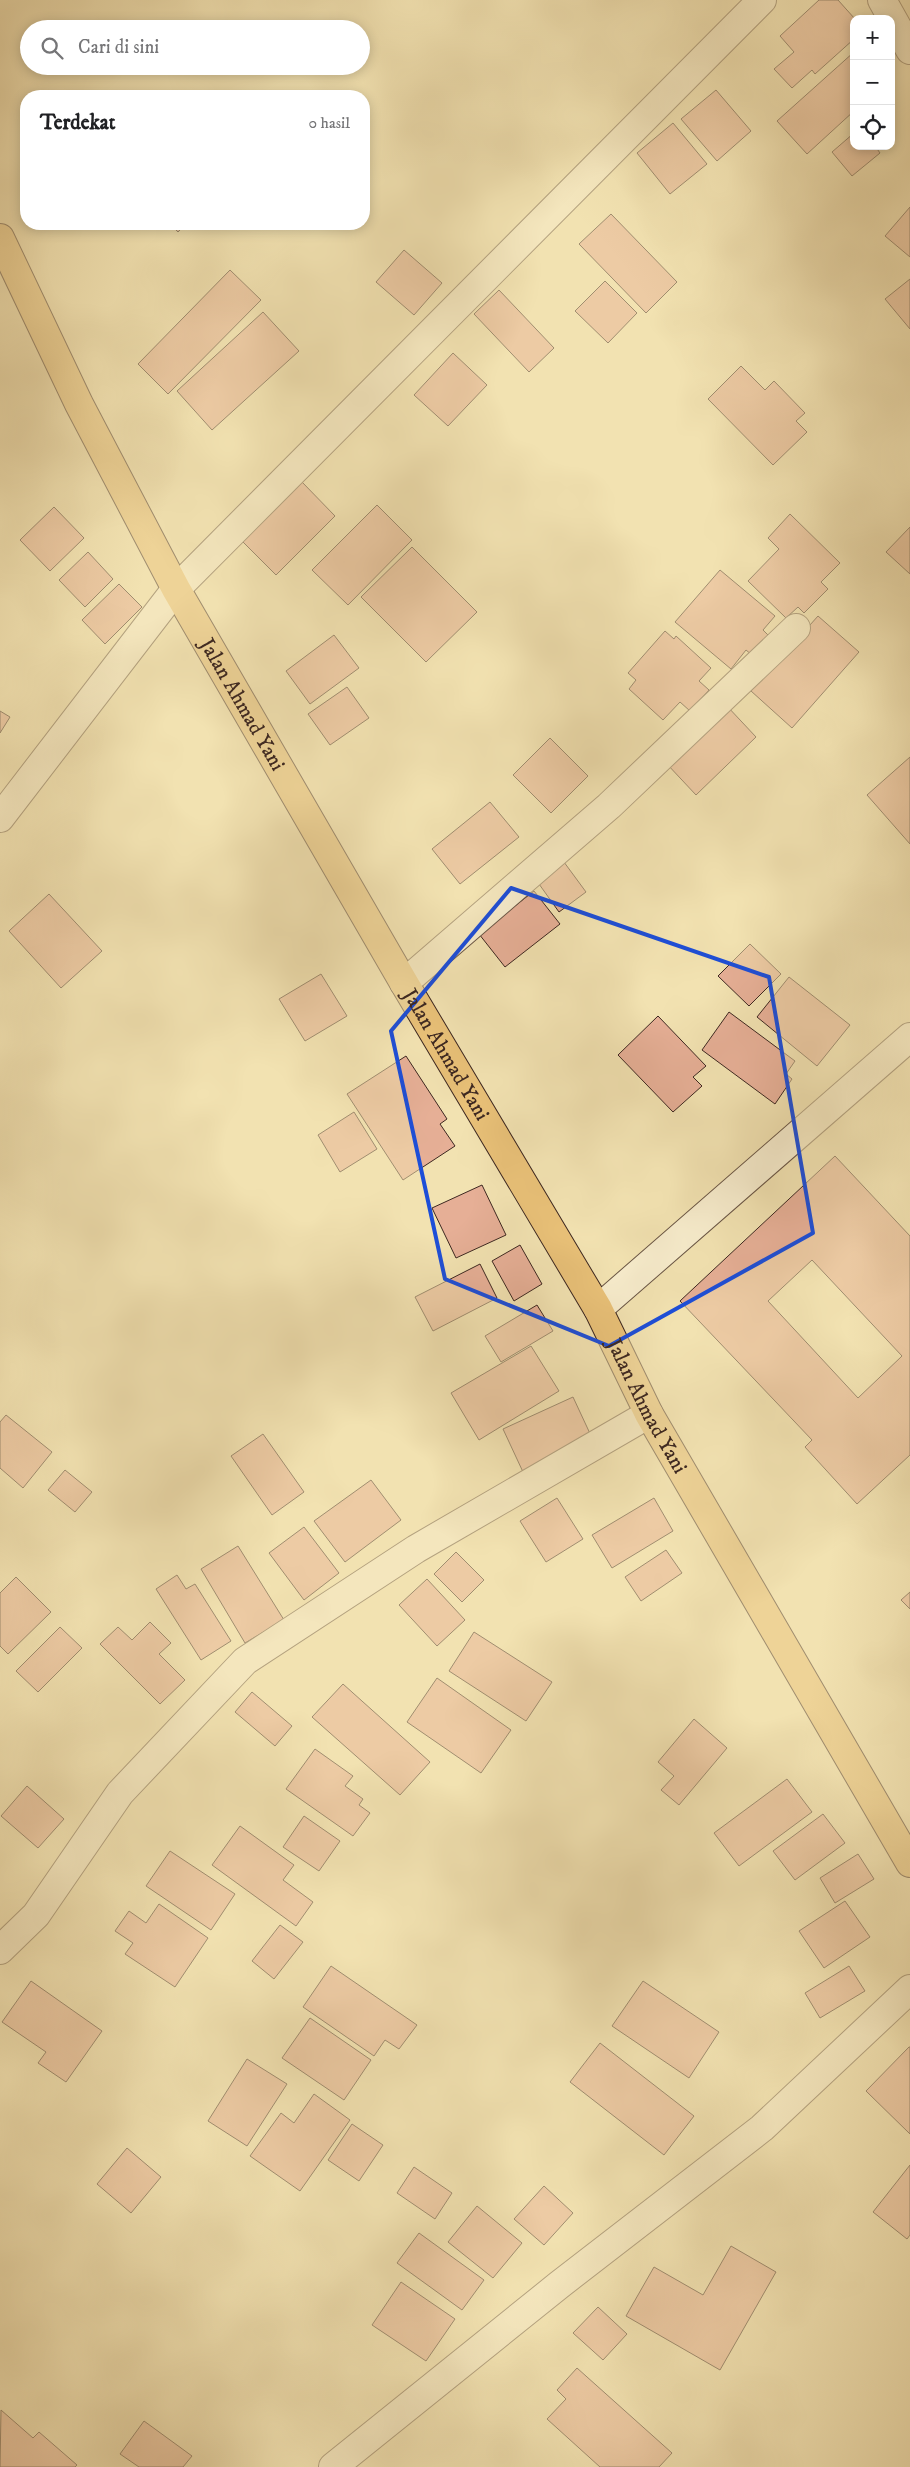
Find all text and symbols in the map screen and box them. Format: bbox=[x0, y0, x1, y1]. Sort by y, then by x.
map controls bbox=[850, 15, 895, 150]
button: + bbox=[850, 15, 895, 60]
search box bbox=[20, 20, 370, 75]
icon: search bbox=[38, 34, 66, 62]
text: Cari di sini bbox=[78, 36, 159, 59]
button: − bbox=[850, 60, 895, 105]
button: locate bbox=[850, 105, 895, 150]
text: Terdekat bbox=[40, 110, 115, 136]
text: 0 hasil bbox=[309, 113, 350, 133]
street label: Jalan Ahmad Yani bbox=[192, 632, 290, 776]
street label: Jalan Ahmad Yani bbox=[395, 983, 495, 1126]
street label: Jalan Ahmad Yani bbox=[599, 1333, 693, 1478]

